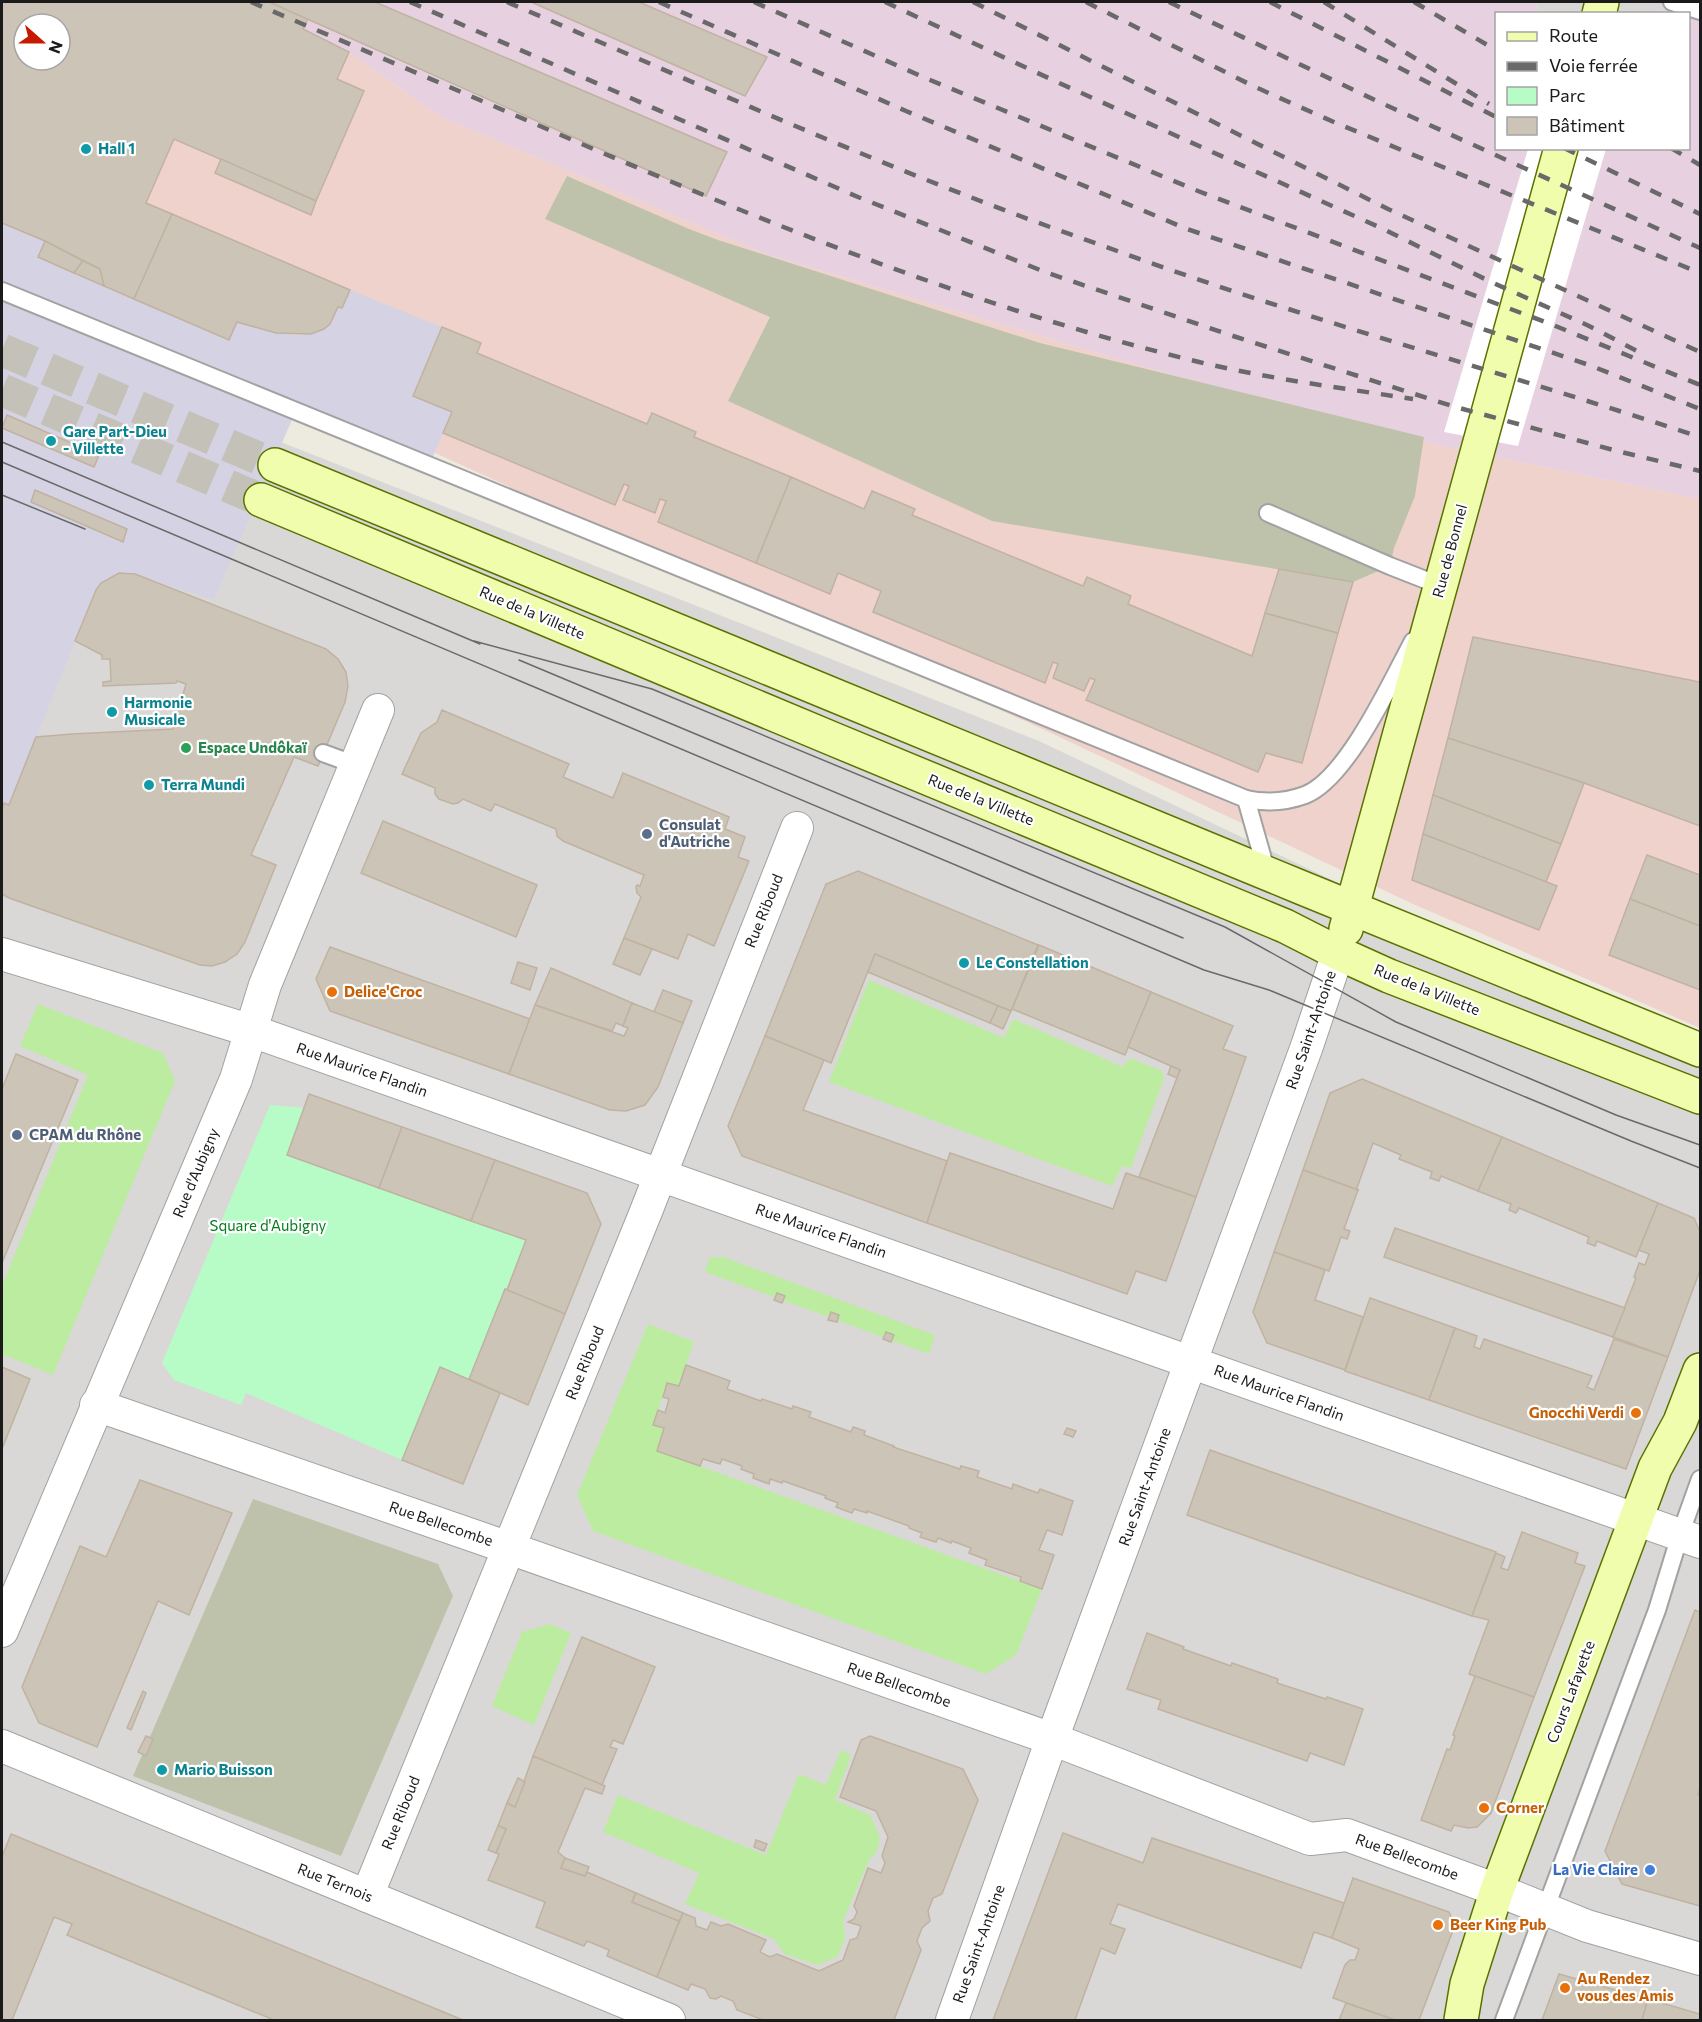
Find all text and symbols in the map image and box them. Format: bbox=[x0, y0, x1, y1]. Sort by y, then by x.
north arrow bbox=[12, 12, 72, 72]
legend bbox=[1495, 12, 1690, 150]
text: Route bbox=[1549, 24, 1598, 46]
text: N bbox=[45, 39, 67, 57]
text: Voie ferrée bbox=[1549, 54, 1638, 76]
text: Parc bbox=[1549, 84, 1586, 106]
text: Bâtiment bbox=[1549, 114, 1625, 136]
place label: Hall 1 bbox=[98, 139, 135, 157]
marker: Hall 1 bbox=[79, 142, 93, 156]
place label: Gare Part-Dieu - Villette bbox=[63, 422, 167, 457]
marker: Gare Part-Dieu - Villette bbox=[44, 434, 58, 448]
street label: Rue de Bonnel bbox=[1428, 502, 1470, 600]
street label: Rue de la Villette bbox=[477, 582, 588, 642]
place label: Harmonie Musicale bbox=[124, 693, 192, 728]
marker: Harmonie Musicale bbox=[105, 705, 119, 719]
place label: Espace Undôkaï bbox=[198, 738, 308, 756]
marker: Espace Undôkaï bbox=[179, 741, 193, 755]
street label: Rue de la Villette bbox=[926, 770, 1037, 829]
place label: Terra Mundi bbox=[161, 775, 245, 793]
marker: Terra Mundi bbox=[142, 778, 156, 792]
place label: Consulat d'Autriche bbox=[659, 815, 730, 850]
marker: Consulat d'Autriche bbox=[640, 827, 654, 841]
street label: Rue Riboud bbox=[740, 871, 786, 950]
place label: Le Constellation bbox=[976, 953, 1089, 971]
marker: Le Constellation bbox=[957, 956, 971, 970]
street label: Rue de la Villette bbox=[1372, 960, 1483, 1019]
street label: Rue Saint-Antoine bbox=[1281, 968, 1339, 1092]
place label: Delice'Croc bbox=[344, 982, 422, 1000]
marker: Delice'Croc bbox=[325, 985, 339, 999]
street label: Rue Maurice Flandin bbox=[294, 1038, 430, 1100]
place label: CPAM du Rhône bbox=[29, 1125, 141, 1143]
street label: Rue d'Aubigny bbox=[168, 1125, 222, 1220]
marker: CPAM du Rhône bbox=[10, 1128, 24, 1142]
street label: Rue Maurice Flandin bbox=[753, 1199, 889, 1261]
park label: Square d'Aubigny bbox=[210, 1216, 327, 1234]
street label: Rue Riboud bbox=[561, 1323, 607, 1402]
street label: Rue Maurice Flandin bbox=[1212, 1360, 1347, 1424]
place label: Gnocchi Verdi bbox=[1529, 1403, 1624, 1421]
marker: Gnocchi Verdi bbox=[1629, 1406, 1643, 1420]
street label: Rue Saint-Antoine bbox=[1114, 1425, 1174, 1548]
street label: Rue Bellecombe bbox=[387, 1497, 496, 1549]
street label: Cours Lafayette bbox=[1542, 1638, 1598, 1745]
street label: Rue Bellecombe bbox=[845, 1658, 954, 1710]
place label: Mario Buisson bbox=[174, 1760, 273, 1778]
marker: Mario Buisson bbox=[155, 1763, 169, 1777]
street label: Rue Riboud bbox=[377, 1773, 423, 1852]
place label: Corner bbox=[1496, 1798, 1544, 1816]
marker: Corner bbox=[1477, 1801, 1491, 1815]
street label: Rue Bellecombe bbox=[1353, 1829, 1461, 1883]
street label: Rue Ternois bbox=[295, 1859, 376, 1905]
place label: La Vie Claire bbox=[1553, 1860, 1638, 1878]
marker: La Vie Claire bbox=[1643, 1863, 1657, 1877]
street label: Rue Saint-Antoine bbox=[948, 1882, 1008, 2005]
place label: Beer King Pub bbox=[1450, 1915, 1547, 1933]
marker: Beer King Pub bbox=[1431, 1918, 1445, 1932]
place label: Au Rendez vous des Amis bbox=[1577, 1969, 1674, 2004]
marker: Au Rendez vous des Amis bbox=[1558, 1981, 1572, 1995]

